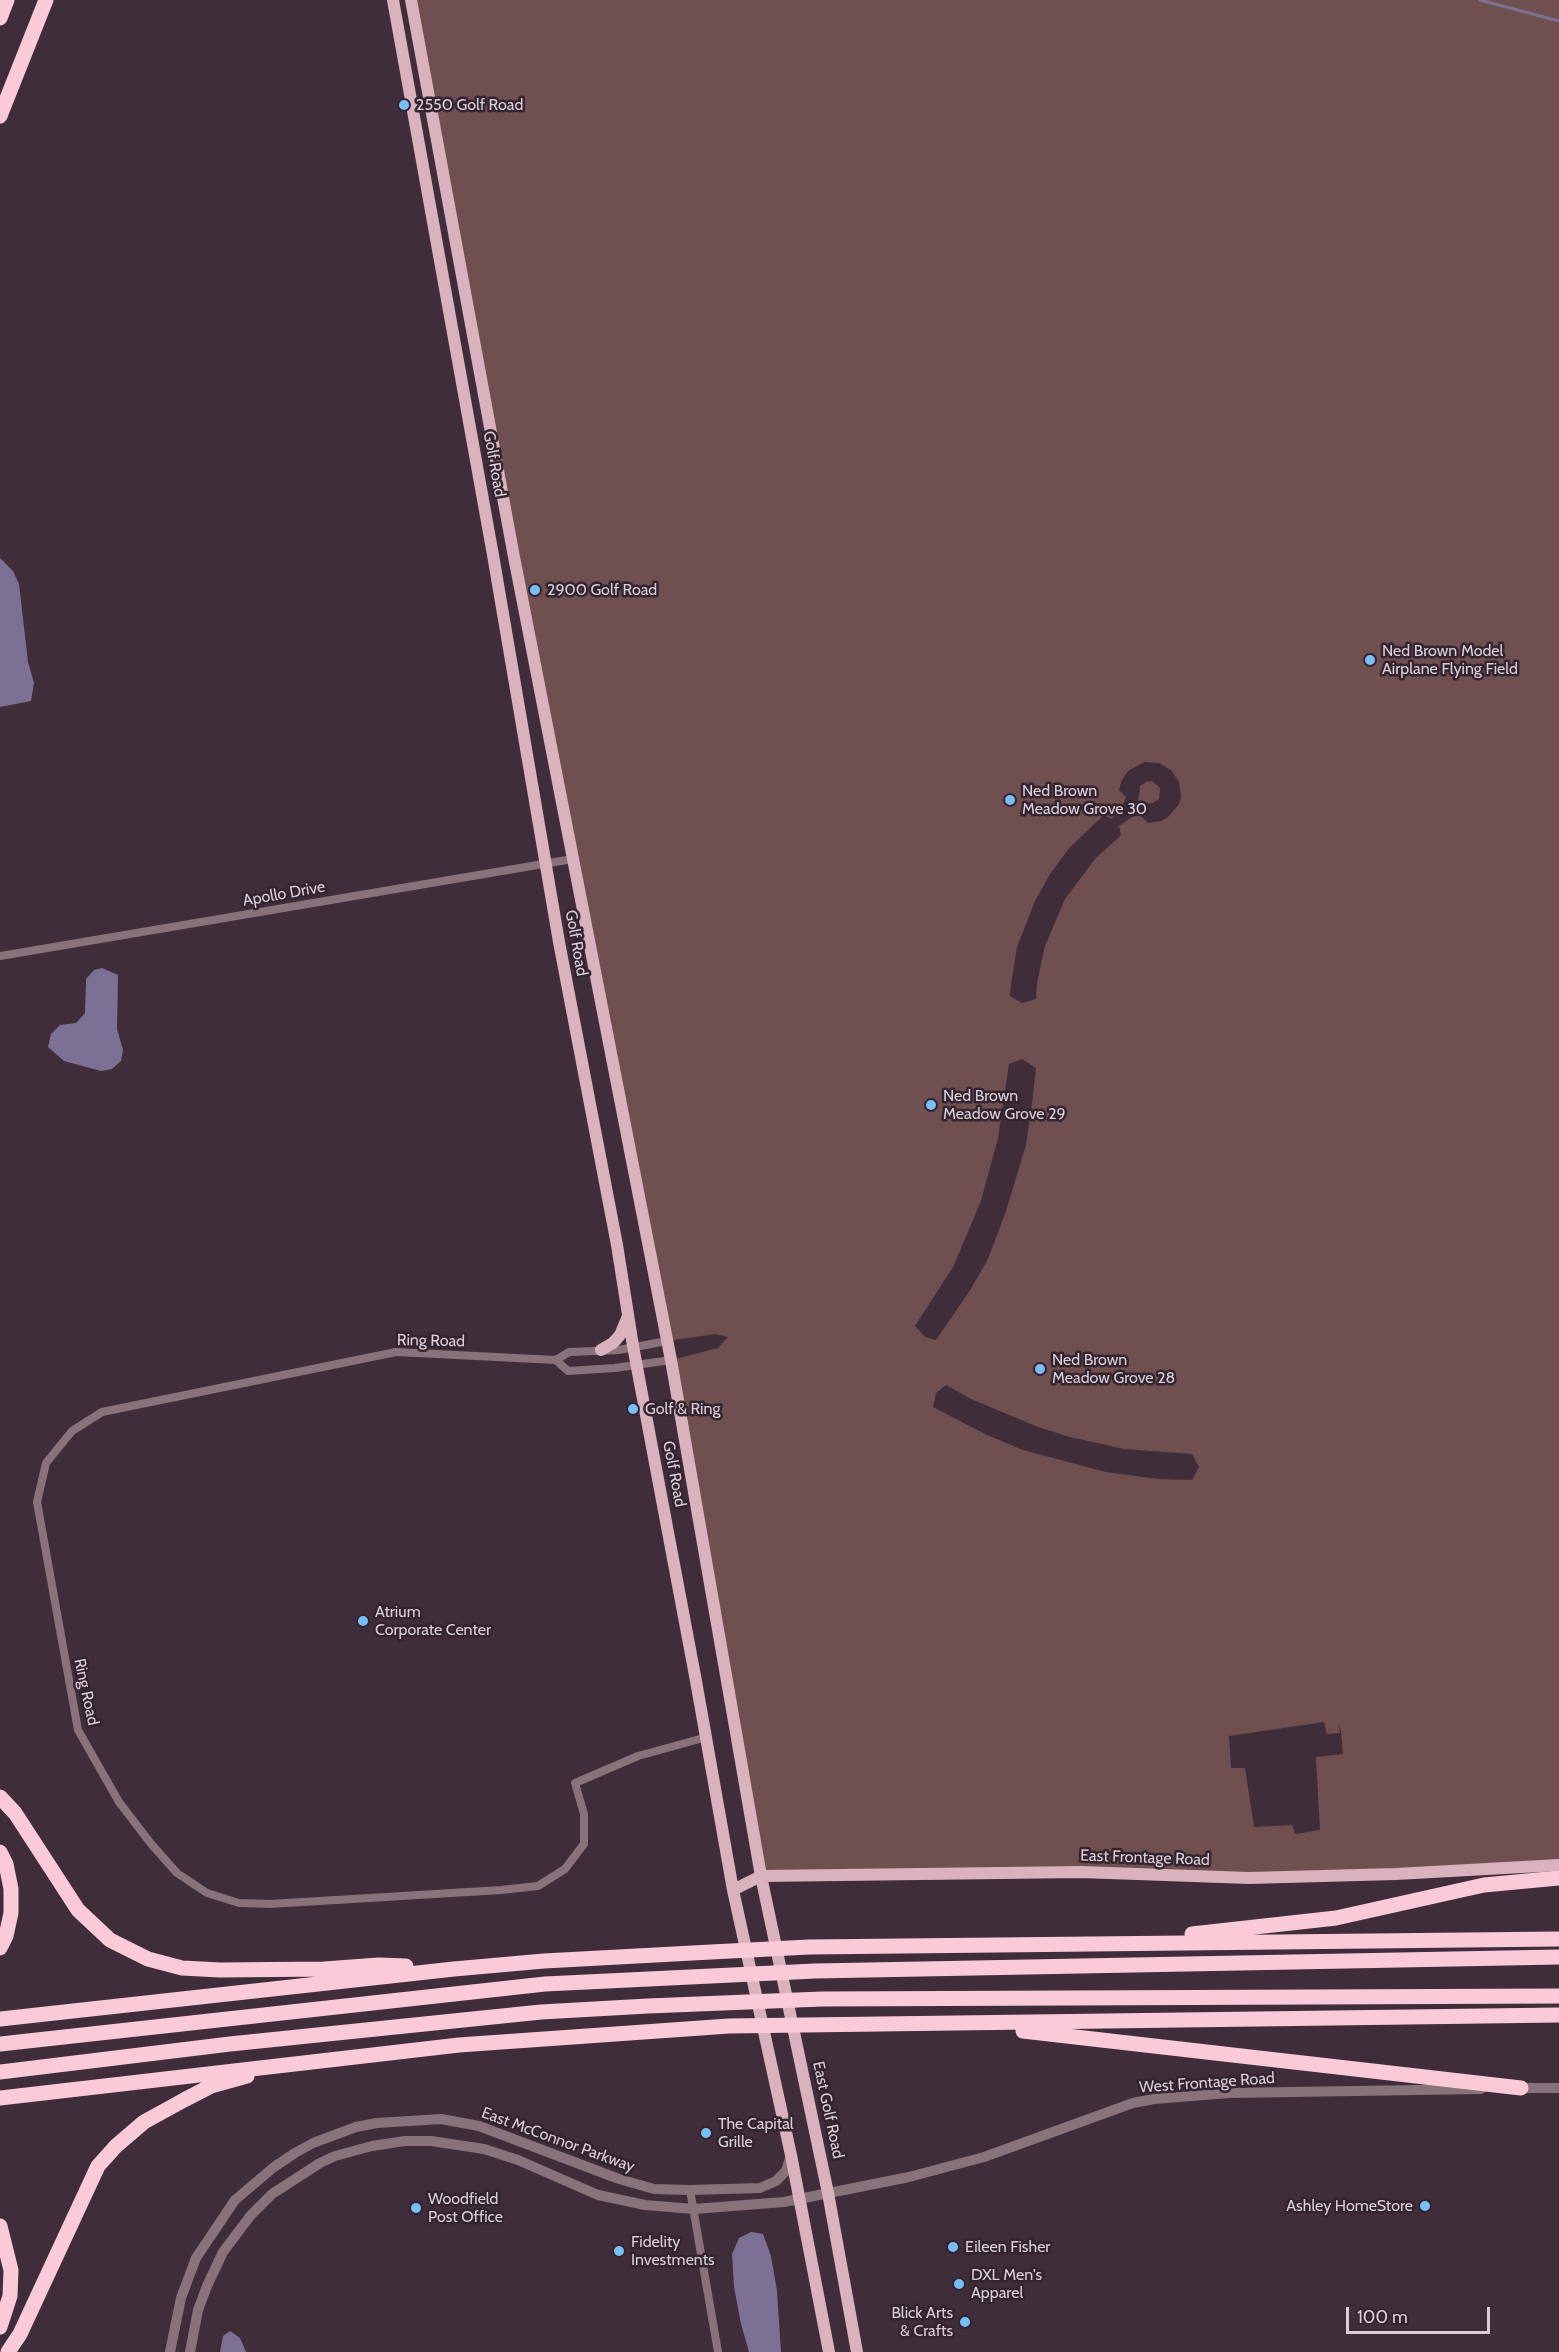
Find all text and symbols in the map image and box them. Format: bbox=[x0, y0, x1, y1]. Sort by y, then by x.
place label: 2550 Golf Road bbox=[416, 95, 523, 115]
marker: 2550 Golf Road bbox=[397, 98, 411, 112]
street label: Golf Road bbox=[479, 429, 509, 499]
place label: 2900 Golf Road bbox=[547, 580, 657, 600]
marker: 2900 Golf Road bbox=[528, 583, 542, 597]
place label: Ned Brown Model Airplane Flying Field bbox=[1382, 641, 1518, 679]
marker: Ned Brown Model Airplane Flying Field bbox=[1363, 653, 1377, 667]
place label: Ned Brown Meadow Grove 30 bbox=[1022, 781, 1147, 819]
marker: Ned Brown Meadow Grove 30 bbox=[1003, 793, 1017, 807]
street label: Apollo Drive bbox=[241, 877, 327, 911]
street label: Golf Road bbox=[561, 908, 591, 978]
place label: Ned Brown Meadow Grove 29 bbox=[943, 1086, 1066, 1124]
marker: Ned Brown Meadow Grove 29 bbox=[924, 1098, 938, 1112]
street label: Ring Road bbox=[397, 1331, 465, 1351]
place label: Ned Brown Meadow Grove 28 bbox=[1052, 1350, 1175, 1388]
marker: Ned Brown Meadow Grove 28 bbox=[1033, 1362, 1047, 1376]
place label: Golf & Ring bbox=[645, 1399, 720, 1419]
marker: Golf & Ring bbox=[626, 1402, 640, 1416]
street label: Golf Road bbox=[658, 1439, 690, 1509]
place label: Atrium Corporate Center bbox=[375, 1602, 491, 1640]
marker: Atrium Corporate Center bbox=[356, 1614, 370, 1628]
street label: Ring Road bbox=[70, 1657, 102, 1727]
street label: East Frontage Road bbox=[1080, 1846, 1210, 1870]
street label: East Golf Road bbox=[808, 2060, 848, 2160]
street label: West Frontage Road bbox=[1139, 2069, 1275, 2097]
street label: East McConnor Parkway bbox=[479, 2103, 637, 2177]
place label: The Capital Grille bbox=[718, 2114, 794, 2152]
marker: The Capital Grille bbox=[699, 2126, 713, 2140]
place label: Woodfield Post Office bbox=[428, 2189, 503, 2227]
place label: Ashley HomeStore bbox=[1286, 2196, 1413, 2216]
marker: Ashley HomeStore bbox=[1418, 2199, 1432, 2213]
marker: Woodfield Post Office bbox=[409, 2201, 423, 2215]
place label: Fidelity Investments bbox=[631, 2232, 715, 2270]
place label: Eileen Fisher bbox=[965, 2237, 1050, 2257]
marker: Eileen Fisher bbox=[946, 2240, 960, 2254]
marker: Fidelity Investments bbox=[612, 2244, 626, 2258]
place label: DXL Men's Apparel bbox=[971, 2265, 1042, 2303]
marker: DXL Men's Apparel bbox=[952, 2277, 966, 2291]
scale bar bbox=[1349, 2295, 1493, 2333]
place label: Blick Arts & Crafts bbox=[891, 2303, 953, 2341]
text: 100 m bbox=[1357, 2306, 1408, 2328]
marker: Blick Arts & Crafts bbox=[958, 2315, 972, 2329]

